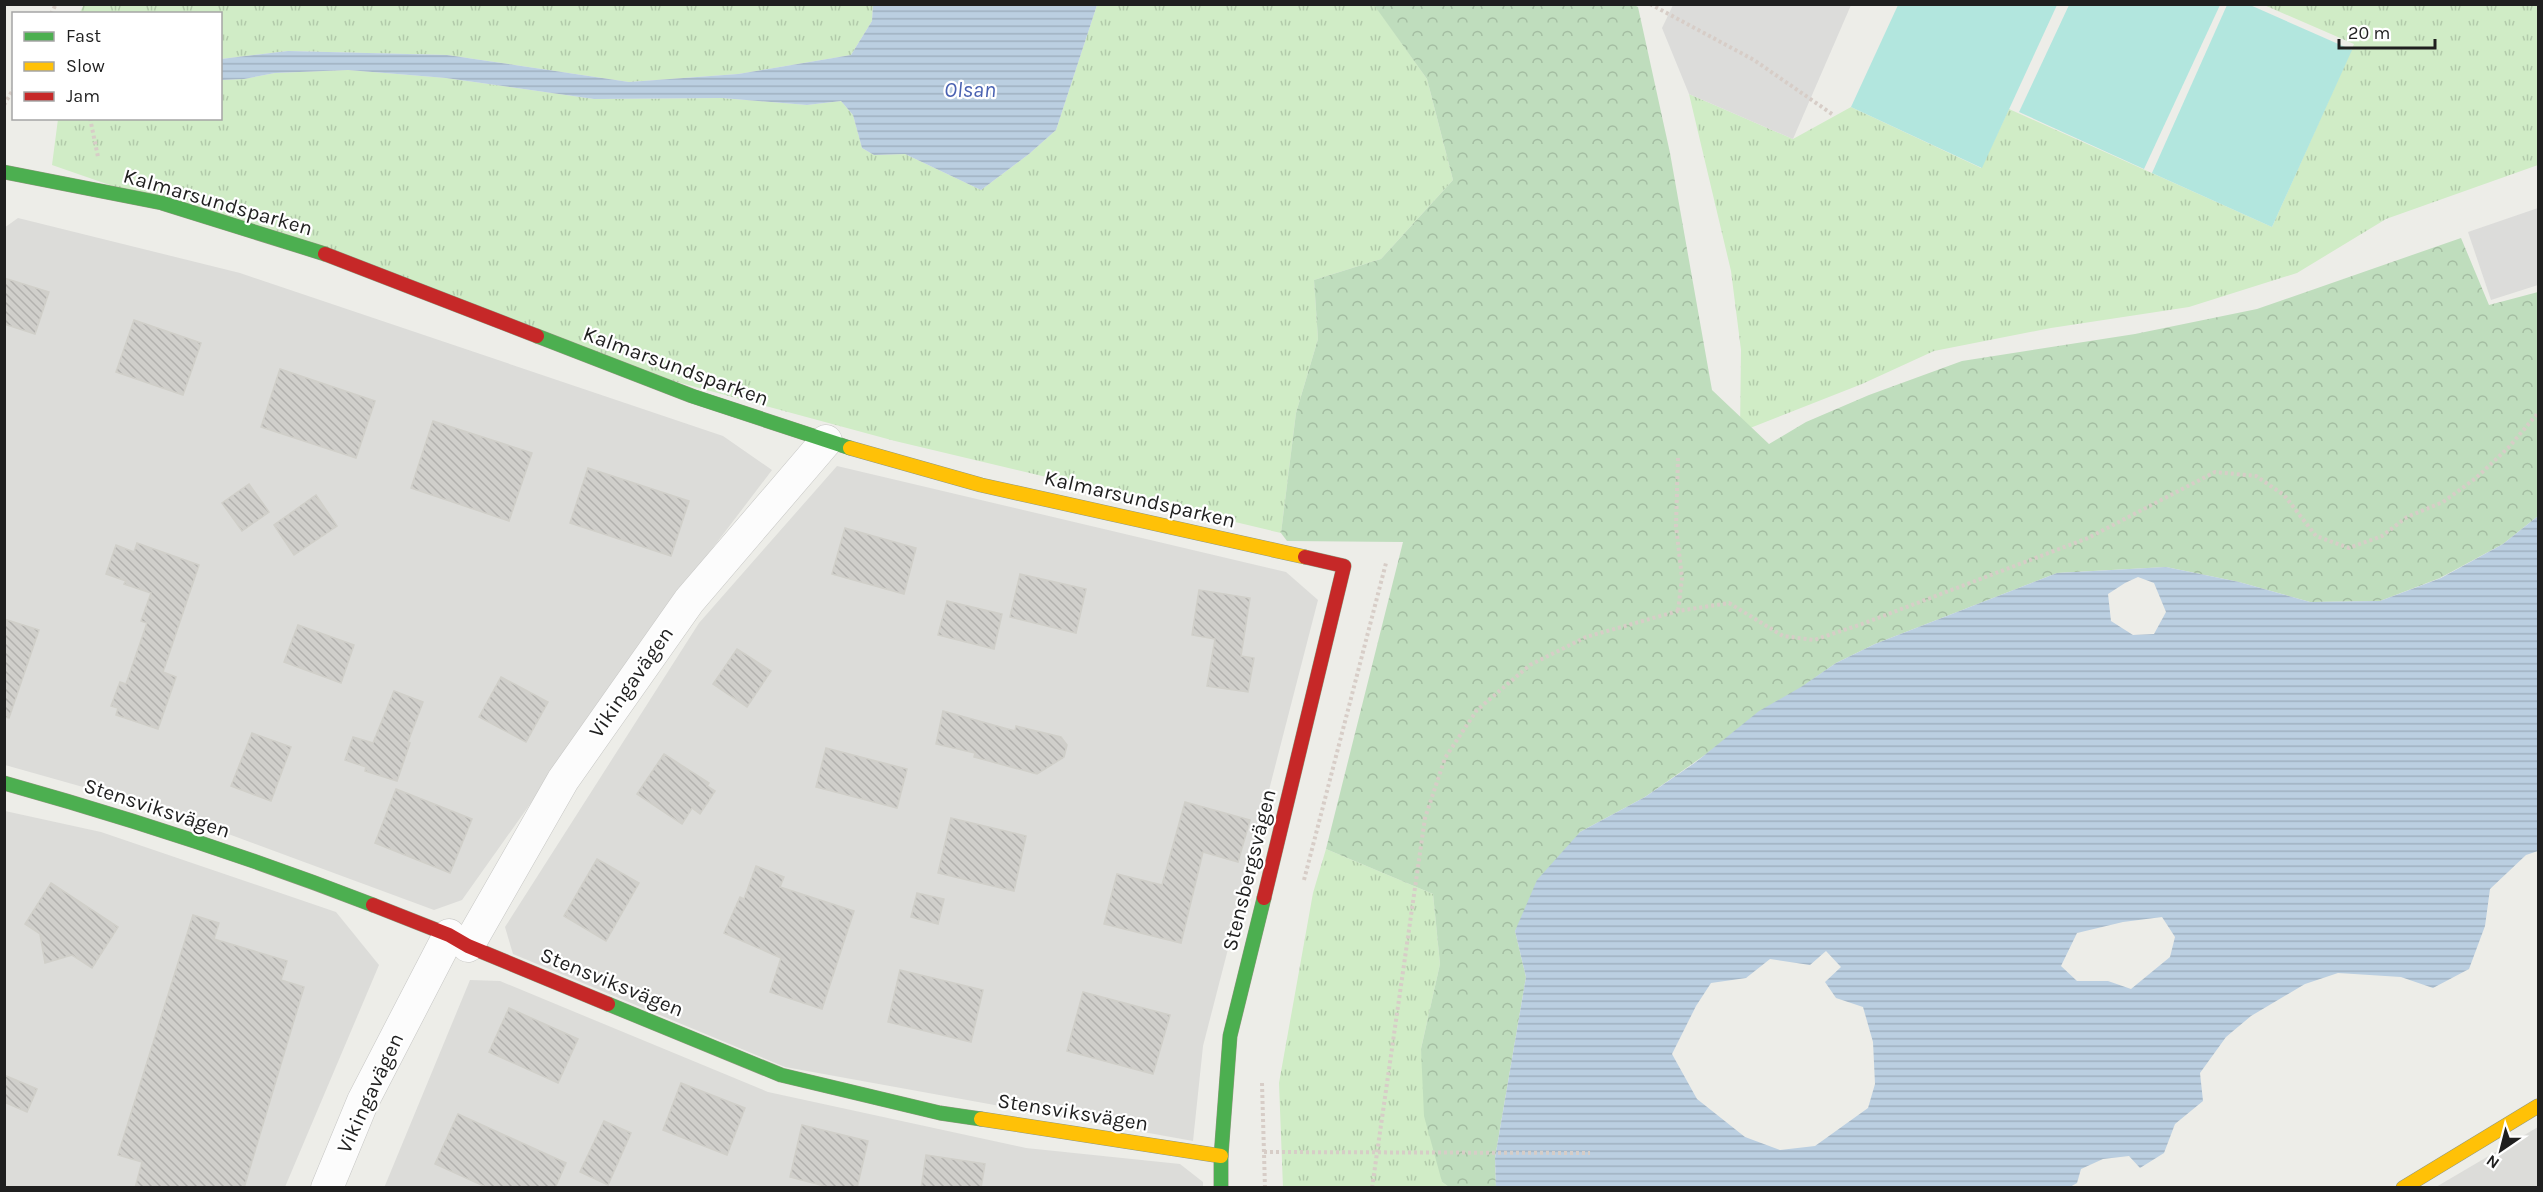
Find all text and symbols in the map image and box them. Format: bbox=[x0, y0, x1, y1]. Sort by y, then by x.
legend bbox=[12, 12, 222, 120]
scale bar bbox=[2339, 12, 2435, 50]
text: 20 m bbox=[2348, 22, 2390, 44]
text: Fast bbox=[66, 25, 101, 47]
text: Slow bbox=[66, 55, 105, 77]
water label: Olsan bbox=[944, 77, 996, 103]
text: Jam bbox=[66, 85, 100, 107]
street label: Kalmarsundsparken bbox=[121, 164, 315, 240]
street label: Kalmarsundsparken bbox=[580, 321, 772, 411]
street label: Kalmarsundsparken bbox=[1042, 465, 1238, 533]
street label: Vikingavägen bbox=[584, 622, 678, 742]
street label: Stensviksvägen bbox=[81, 773, 233, 843]
street label: Stensbergsvägen bbox=[1217, 787, 1281, 953]
street label: Stensviksvägen bbox=[537, 942, 687, 1022]
street label: Vikingavägen bbox=[332, 1029, 408, 1157]
street label: Stensviksvägen bbox=[996, 1088, 1150, 1136]
north arrow bbox=[2471, 1120, 2531, 1180]
text: N bbox=[2483, 1151, 2503, 1173]

